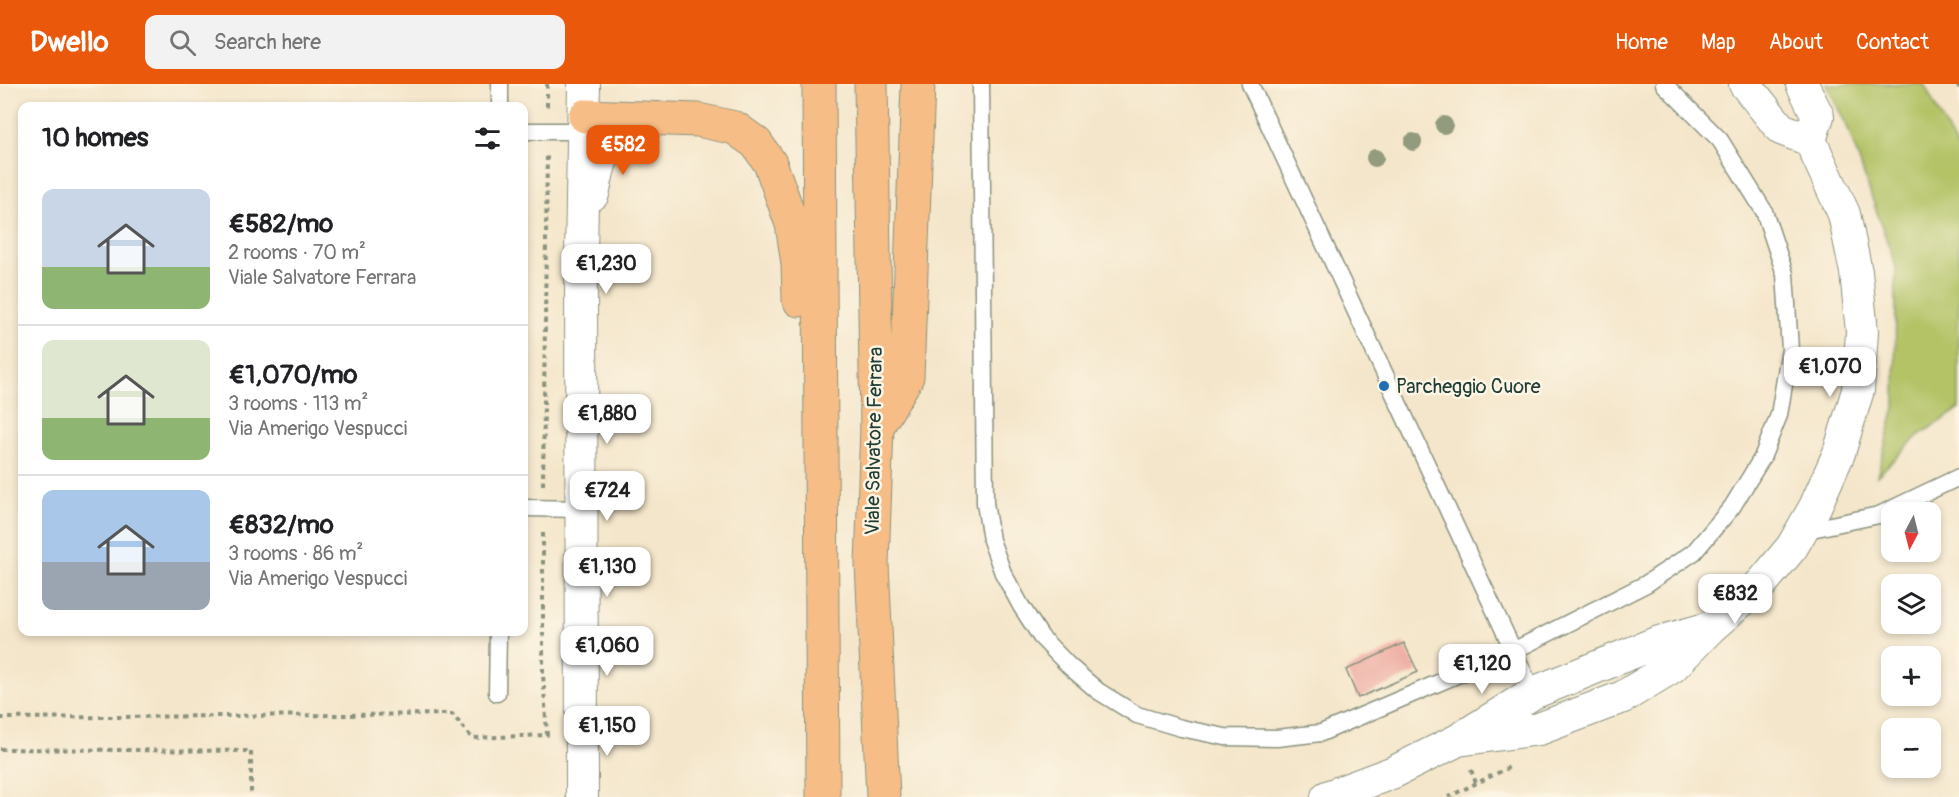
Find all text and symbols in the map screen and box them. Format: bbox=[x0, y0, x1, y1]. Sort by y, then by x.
search box bbox=[145, 15, 565, 69]
text: Dwello bbox=[30, 25, 109, 60]
icon: search bbox=[166, 26, 199, 59]
text: Search here bbox=[214, 28, 321, 56]
text: Home bbox=[1615, 29, 1668, 56]
text: Map bbox=[1701, 29, 1736, 56]
text: About bbox=[1769, 29, 1823, 56]
text: Contact bbox=[1856, 29, 1929, 56]
text: 10 homes bbox=[42, 122, 148, 154]
icon: filters bbox=[471, 122, 504, 155]
pin: €582 bbox=[587, 125, 659, 176]
text: €582 bbox=[600, 132, 646, 157]
text: €582/mo bbox=[228, 208, 333, 240]
icon: home bbox=[90, 213, 162, 285]
text: 2 rooms · 70 m² bbox=[228, 240, 366, 265]
pin: €1,230 bbox=[557, 244, 655, 295]
text: €1,230 bbox=[575, 251, 637, 276]
text: Viale Salvatore Ferrara bbox=[228, 265, 416, 290]
street label: Viale Salvatore Ferrara bbox=[860, 347, 888, 535]
pin: €1,070 bbox=[1781, 347, 1879, 398]
text: €1,070 bbox=[1798, 354, 1862, 379]
text: €1,070/mo bbox=[228, 359, 358, 391]
icon: home bbox=[90, 364, 162, 436]
place label: Parcheggio Cuore bbox=[1396, 374, 1541, 399]
marker: Parcheggio Cuore bbox=[1377, 379, 1391, 393]
text: 3 rooms · 113 m² bbox=[228, 391, 368, 416]
pin: €1,880 bbox=[558, 394, 656, 445]
text: €1,880 bbox=[577, 401, 637, 426]
text: Via Amerigo Vespucci bbox=[228, 416, 407, 441]
pin: €724 bbox=[571, 471, 643, 522]
text: €724 bbox=[584, 478, 630, 503]
north arrow bbox=[1881, 502, 1941, 562]
map controls bbox=[1881, 502, 1941, 778]
text: €832/mo bbox=[228, 509, 334, 541]
icon: home bbox=[90, 514, 162, 586]
text: 3 rooms · 86 m² bbox=[228, 541, 363, 566]
pin: €1,130 bbox=[558, 547, 656, 598]
text: €1,130 bbox=[578, 554, 636, 579]
text: Via Amerigo Vespucci bbox=[228, 566, 407, 591]
pin: €832 bbox=[1699, 574, 1771, 625]
button: layers bbox=[1881, 574, 1941, 634]
text: €832 bbox=[1712, 581, 1758, 606]
pin: €1,060 bbox=[558, 626, 656, 677]
text: €1,060 bbox=[574, 633, 640, 658]
pin: €1,120 bbox=[1433, 644, 1531, 695]
button: + bbox=[1881, 646, 1941, 706]
text: €1,120 bbox=[1453, 651, 1511, 676]
pin: €1,150 bbox=[558, 706, 656, 757]
text: €1,150 bbox=[578, 713, 636, 738]
button: − bbox=[1881, 718, 1941, 778]

